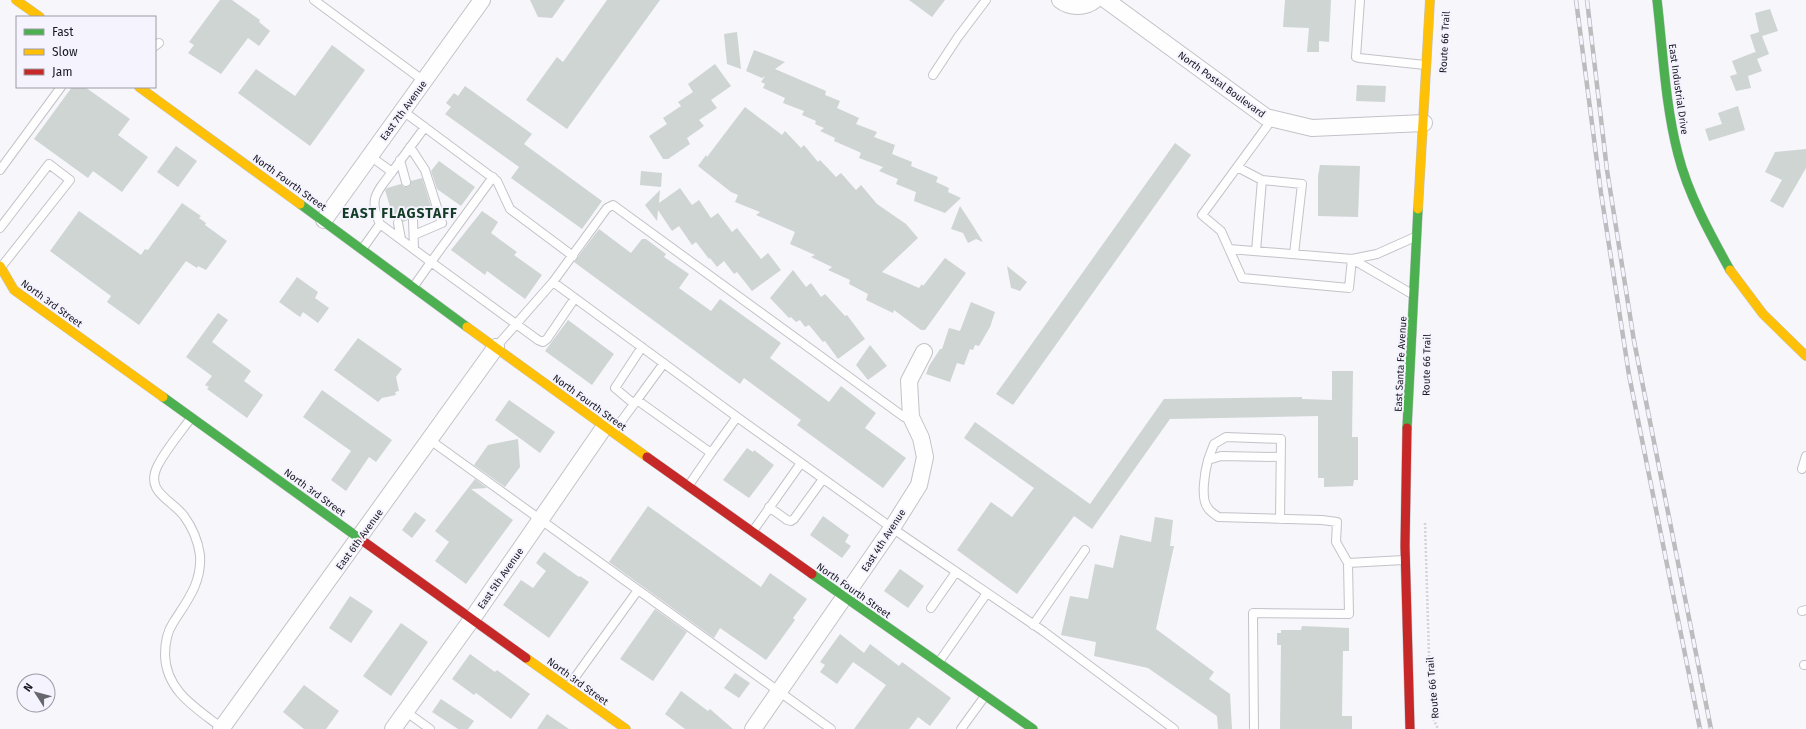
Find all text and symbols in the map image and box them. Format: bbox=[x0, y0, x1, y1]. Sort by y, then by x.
street label: Route 66 Trail bbox=[1437, 11, 1453, 73]
legend bbox=[16, 16, 156, 88]
text: Fast bbox=[52, 25, 74, 39]
street label: East Industrial Drive bbox=[1666, 43, 1690, 135]
text: Slow bbox=[52, 45, 78, 59]
street label: North Postal Boulevard bbox=[1175, 49, 1267, 121]
text: Jam bbox=[52, 65, 72, 79]
street label: East 7th Avenue bbox=[378, 78, 430, 143]
street label: North Fourth Street bbox=[250, 152, 329, 214]
district label: EAST FLAGSTAFF bbox=[342, 205, 458, 222]
street label: North 3rd Street bbox=[18, 278, 85, 330]
street label: East Santa Fe Avenue bbox=[1393, 316, 1409, 412]
street label: Route 66 Trail bbox=[1420, 334, 1434, 396]
street label: North Fourth Street bbox=[550, 372, 629, 434]
street label: North 3rd Street bbox=[281, 467, 348, 519]
street label: East 6th Avenue bbox=[334, 507, 386, 572]
street label: East 4th Avenue bbox=[859, 507, 909, 574]
street label: East 5th Avenue bbox=[475, 546, 526, 611]
street label: North Fourth Street bbox=[814, 561, 893, 621]
street label: North 3rd Street bbox=[544, 656, 611, 708]
street label: Route 66 Trail bbox=[1424, 656, 1442, 719]
north arrow bbox=[16, 673, 56, 713]
text: N bbox=[21, 681, 36, 694]

